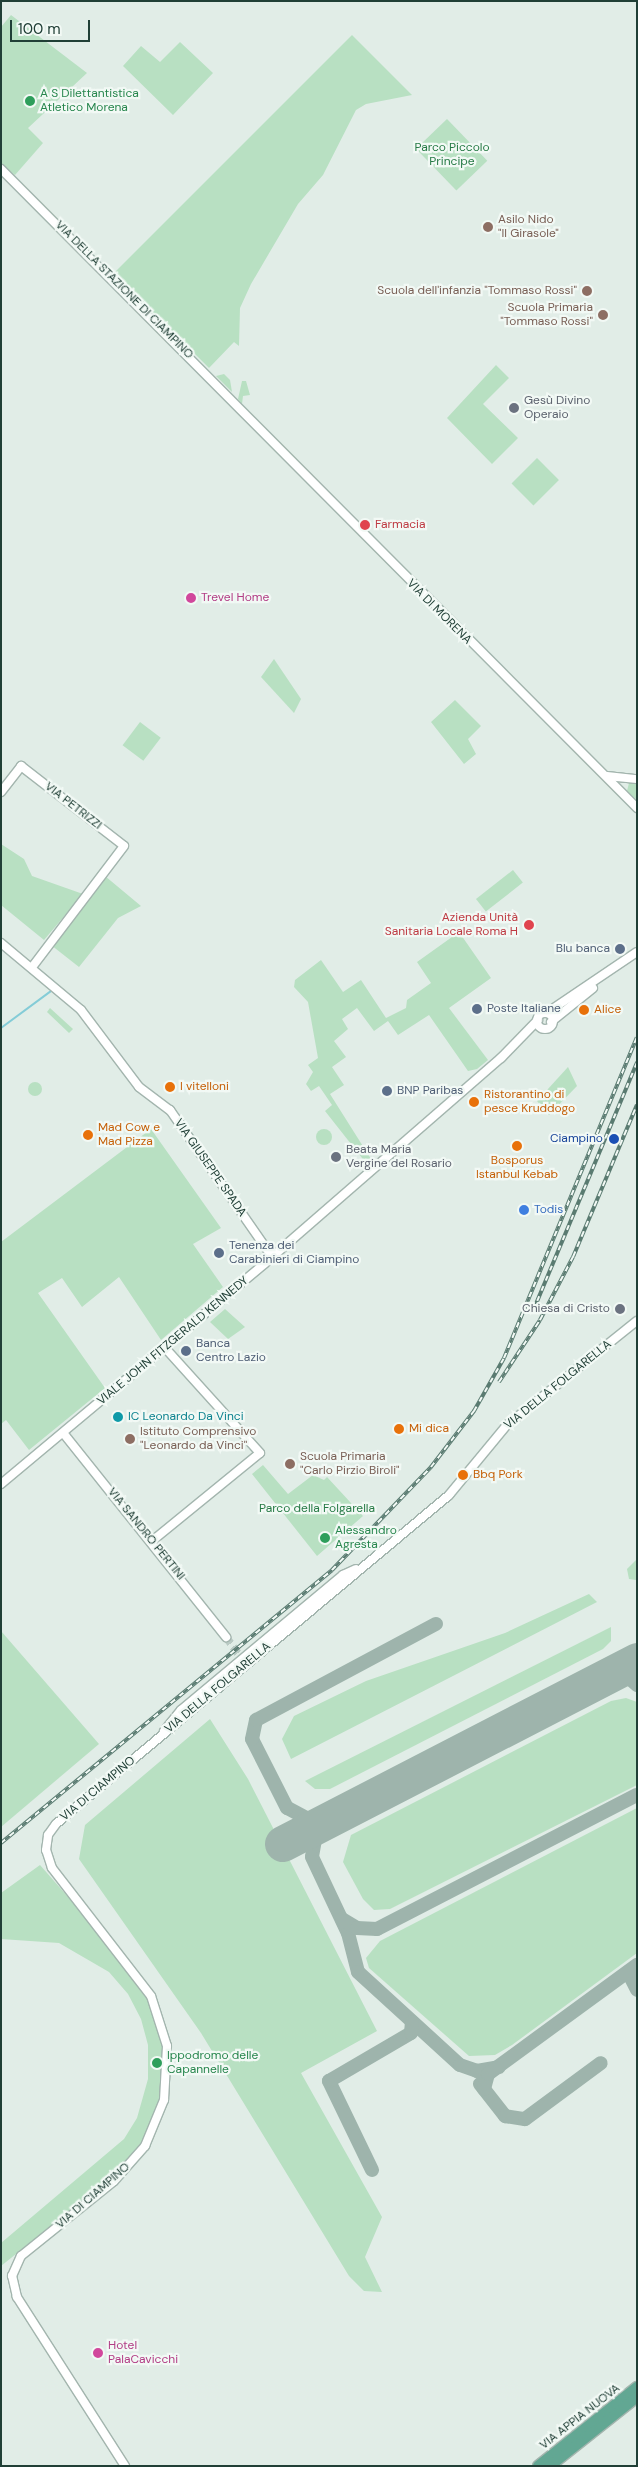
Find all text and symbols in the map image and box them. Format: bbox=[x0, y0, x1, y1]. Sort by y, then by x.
scale bar bbox=[12, 10, 92, 42]
text: 100 m bbox=[18, 19, 61, 39]
place label: A S Dilettantistica Atletico Morena bbox=[40, 87, 139, 115]
marker: A S Dilettantistica Atletico Morena bbox=[24, 95, 36, 107]
park label: Parco Piccolo Principe bbox=[414, 141, 490, 169]
place label: Asilo Nido "Il Girasole" bbox=[498, 213, 559, 241]
street label: VIA DELLA STAZIONE DI CIAMPINO bbox=[52, 218, 196, 362]
marker: Asilo Nido "Il Girasole" bbox=[482, 221, 494, 233]
place label: Scuola dell'infanzia "Tommaso Rossi" bbox=[377, 284, 577, 298]
marker: Scuola dell'infanzia "Tommaso Rossi" bbox=[581, 285, 593, 297]
place label: Scuola Primaria "Tommaso Rossi" bbox=[500, 301, 593, 329]
marker: Scuola Primaria "Tommaso Rossi" bbox=[597, 309, 609, 321]
place label: Gesù Divino Operaio bbox=[524, 394, 590, 422]
marker: Gesù Divino Operaio bbox=[508, 402, 520, 414]
place label: Farmacia bbox=[375, 518, 425, 532]
marker: Farmacia bbox=[359, 519, 371, 531]
street label: VIA DI MORENA bbox=[404, 577, 474, 647]
place label: Trevel Home bbox=[201, 591, 269, 605]
marker: Trevel Home bbox=[185, 592, 197, 604]
street label: VIA PETRIZZI bbox=[42, 779, 104, 833]
place label: Azienda Unità Sanitaria Locale Roma H bbox=[385, 911, 518, 939]
marker: Azienda Unità Sanitaria Locale Roma H bbox=[522, 918, 536, 932]
place label: Blu banca bbox=[556, 942, 610, 956]
marker: Blu banca bbox=[614, 943, 626, 955]
place label: Poste Italiane bbox=[487, 1002, 561, 1016]
marker: Poste Italiane bbox=[471, 1003, 483, 1015]
place label: Alice bbox=[594, 1003, 621, 1017]
marker: Alice bbox=[578, 1004, 590, 1016]
place label: I vitelloni bbox=[180, 1080, 229, 1094]
marker: I vitelloni bbox=[164, 1081, 176, 1093]
place label: BNP Paribas bbox=[397, 1084, 463, 1098]
marker: BNP Paribas bbox=[381, 1085, 393, 1097]
place label: Ristorantino di pesce Kruddogo bbox=[484, 1088, 575, 1116]
marker: Ristorantino di pesce Kruddogo bbox=[468, 1096, 480, 1108]
street label: VIA GIUSEPPE SPADA bbox=[171, 1116, 249, 1220]
place label: Mad Cow e Mad Pizza bbox=[98, 1121, 160, 1149]
marker: Mad Cow e Mad Pizza bbox=[82, 1129, 94, 1141]
place label: Ciampino bbox=[550, 1132, 603, 1146]
marker: Ciampino bbox=[607, 1132, 621, 1146]
marker: Bosporus Istanbul Kebab bbox=[511, 1140, 523, 1152]
place label: Beata Maria Vergine del Rosario bbox=[346, 1143, 452, 1171]
marker: Beata Maria Vergine del Rosario bbox=[330, 1151, 342, 1163]
place label: Bosporus Istanbul Kebab bbox=[476, 1154, 558, 1182]
place label: Todis bbox=[534, 1203, 563, 1217]
marker: Todis bbox=[518, 1204, 530, 1216]
place label: Tenenza dei Carabinieri di Ciampino bbox=[229, 1239, 359, 1267]
marker: Tenenza dei Carabinieri di Ciampino bbox=[213, 1247, 225, 1259]
street label: VIALE JOHN FITZGERALD KENNEDY bbox=[95, 1274, 251, 1408]
place label: Chiesa di Cristo bbox=[522, 1302, 610, 1316]
marker: Chiesa di Cristo bbox=[614, 1303, 626, 1315]
place label: Banca Centro Lazio bbox=[196, 1337, 266, 1365]
street label: VIA DELLA FOLGARELLA bbox=[502, 1337, 614, 1433]
marker: Banca Centro Lazio bbox=[180, 1345, 192, 1357]
place label: IC Leonardo Da Vinci bbox=[128, 1410, 244, 1424]
marker: IC Leonardo Da Vinci bbox=[112, 1411, 124, 1423]
place label: Mi dica bbox=[409, 1422, 449, 1436]
marker: Mi dica bbox=[393, 1423, 405, 1435]
place label: Istituto Comprensivo "Leonardo da Vinci" bbox=[140, 1425, 256, 1453]
marker: Istituto Comprensivo "Leonardo da Vinci" bbox=[124, 1433, 136, 1445]
place label: Scuola Primaria "Carlo Pirzio Biroli" bbox=[300, 1450, 400, 1478]
marker: Scuola Primaria "Carlo Pirzio Biroli" bbox=[284, 1458, 296, 1470]
place label: Bbq Pork bbox=[473, 1468, 523, 1482]
marker: Bbq Pork bbox=[457, 1469, 469, 1481]
street label: VIA SANDRO PERTINI bbox=[104, 1485, 188, 1583]
park label: Parco della Folgarella bbox=[259, 1502, 375, 1516]
place label: Alessandro Agresta bbox=[335, 1524, 397, 1552]
marker: Alessandro Agresta bbox=[319, 1532, 331, 1544]
street label: VIA DELLA FOLGARELLA bbox=[162, 1640, 274, 1736]
street label: VIA DI CIAMPINO bbox=[58, 1754, 138, 1824]
place label: Ippodromo delle Capannelle bbox=[167, 2049, 258, 2077]
marker: Ippodromo delle Capannelle bbox=[151, 2057, 163, 2069]
street label: VIA DI CIAMPINO bbox=[53, 2160, 133, 2232]
place label: Hotel PalaCavicchi bbox=[108, 2339, 178, 2367]
marker: Hotel PalaCavicchi bbox=[92, 2347, 104, 2359]
street label: VIA APPIA NUOVA bbox=[537, 2381, 623, 2453]

